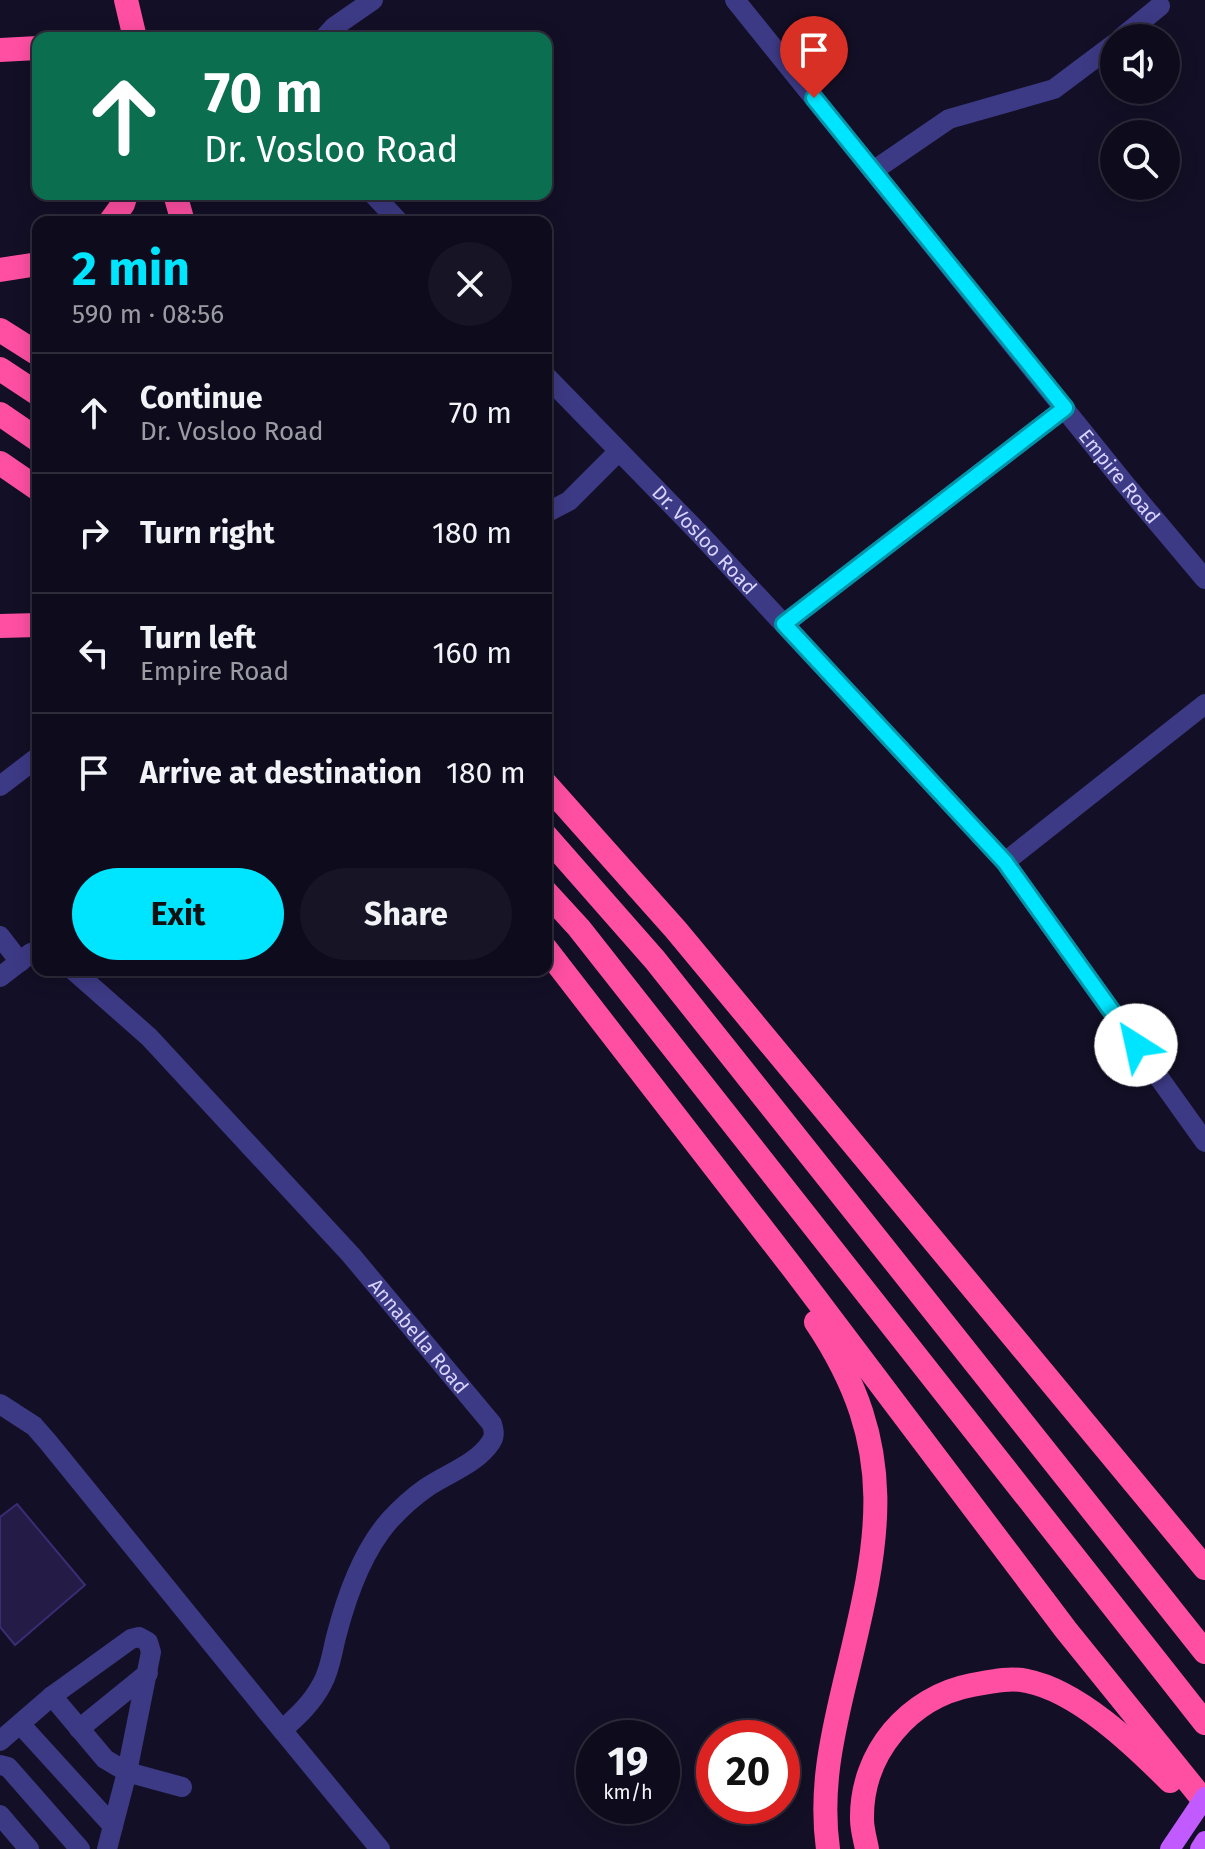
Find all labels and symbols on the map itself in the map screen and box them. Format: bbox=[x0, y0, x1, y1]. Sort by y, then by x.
pin bbox=[780, 16, 848, 98]
street label: Empire Road bbox=[1074, 424, 1165, 528]
street label: Dr. Vosloo Road bbox=[647, 480, 762, 599]
position arrow bbox=[1094, 1003, 1178, 1087]
street label: Annabella Road bbox=[364, 1274, 473, 1398]
speed limit sign: 20 bbox=[696, 1720, 800, 1824]

